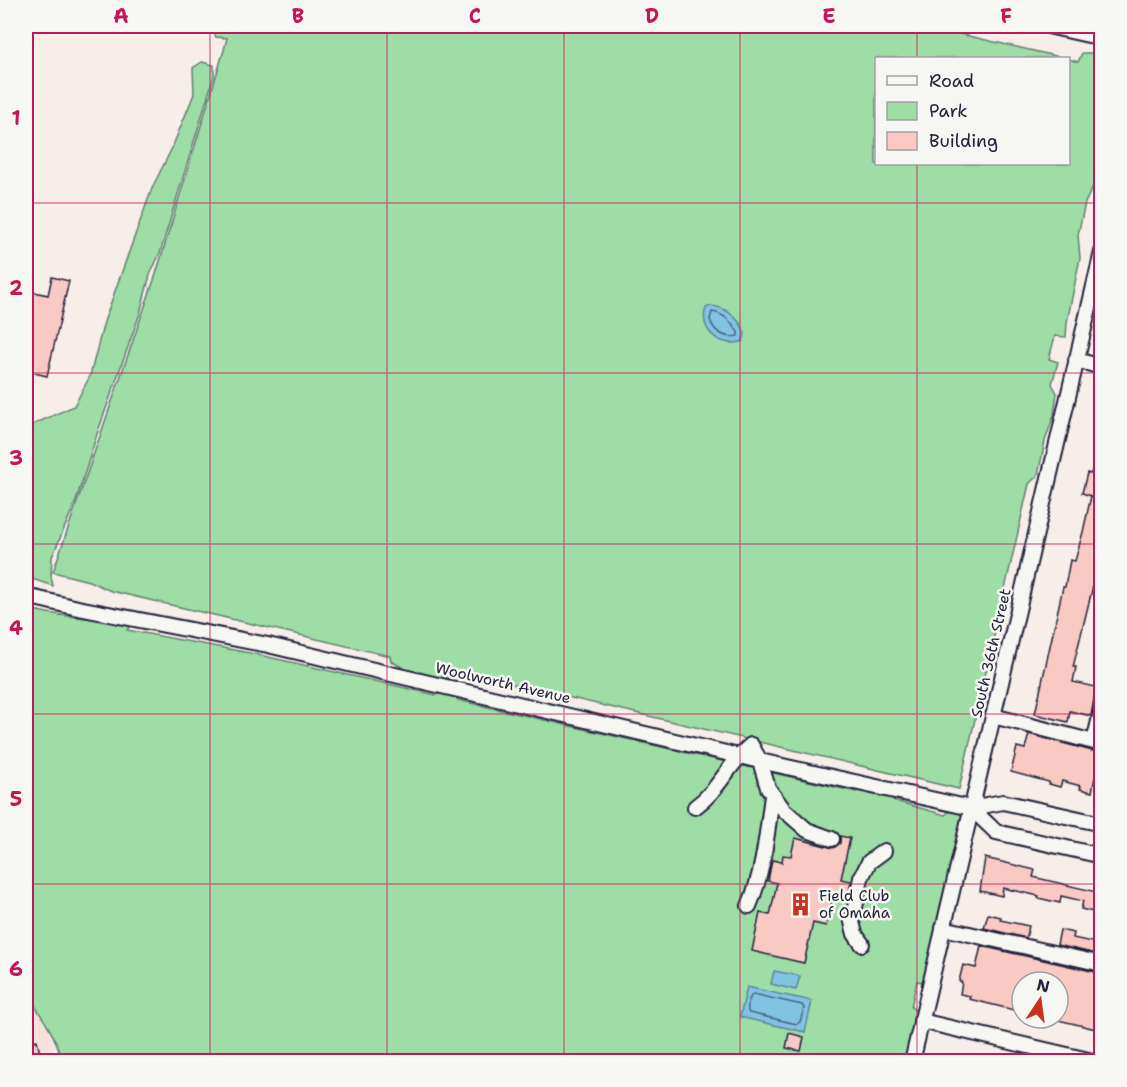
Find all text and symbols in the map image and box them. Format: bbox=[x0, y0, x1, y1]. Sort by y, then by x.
text: A bbox=[113, 3, 129, 29]
text: B bbox=[292, 3, 304, 29]
text: C bbox=[469, 3, 481, 29]
text: D bbox=[645, 3, 659, 29]
text: E bbox=[822, 3, 836, 29]
text: F bbox=[1000, 3, 1012, 29]
legend bbox=[875, 57, 1070, 165]
text: Road bbox=[929, 69, 974, 93]
text: Park bbox=[929, 99, 968, 123]
text: 1 bbox=[11, 105, 21, 131]
text: Building bbox=[929, 129, 998, 153]
text: 2 bbox=[9, 275, 23, 301]
text: 3 bbox=[9, 445, 23, 471]
street label: South 36th Street bbox=[966, 587, 1016, 719]
text: 4 bbox=[9, 615, 23, 641]
street label: Woolworth Avenue bbox=[433, 658, 573, 708]
text: 5 bbox=[10, 786, 22, 812]
place label: Field Club of Omaha bbox=[819, 886, 891, 923]
building icon: Field Club of Omaha bbox=[788, 892, 814, 918]
text: 6 bbox=[9, 956, 23, 982]
north arrow bbox=[1010, 970, 1070, 1030]
text: N bbox=[1035, 974, 1052, 998]

